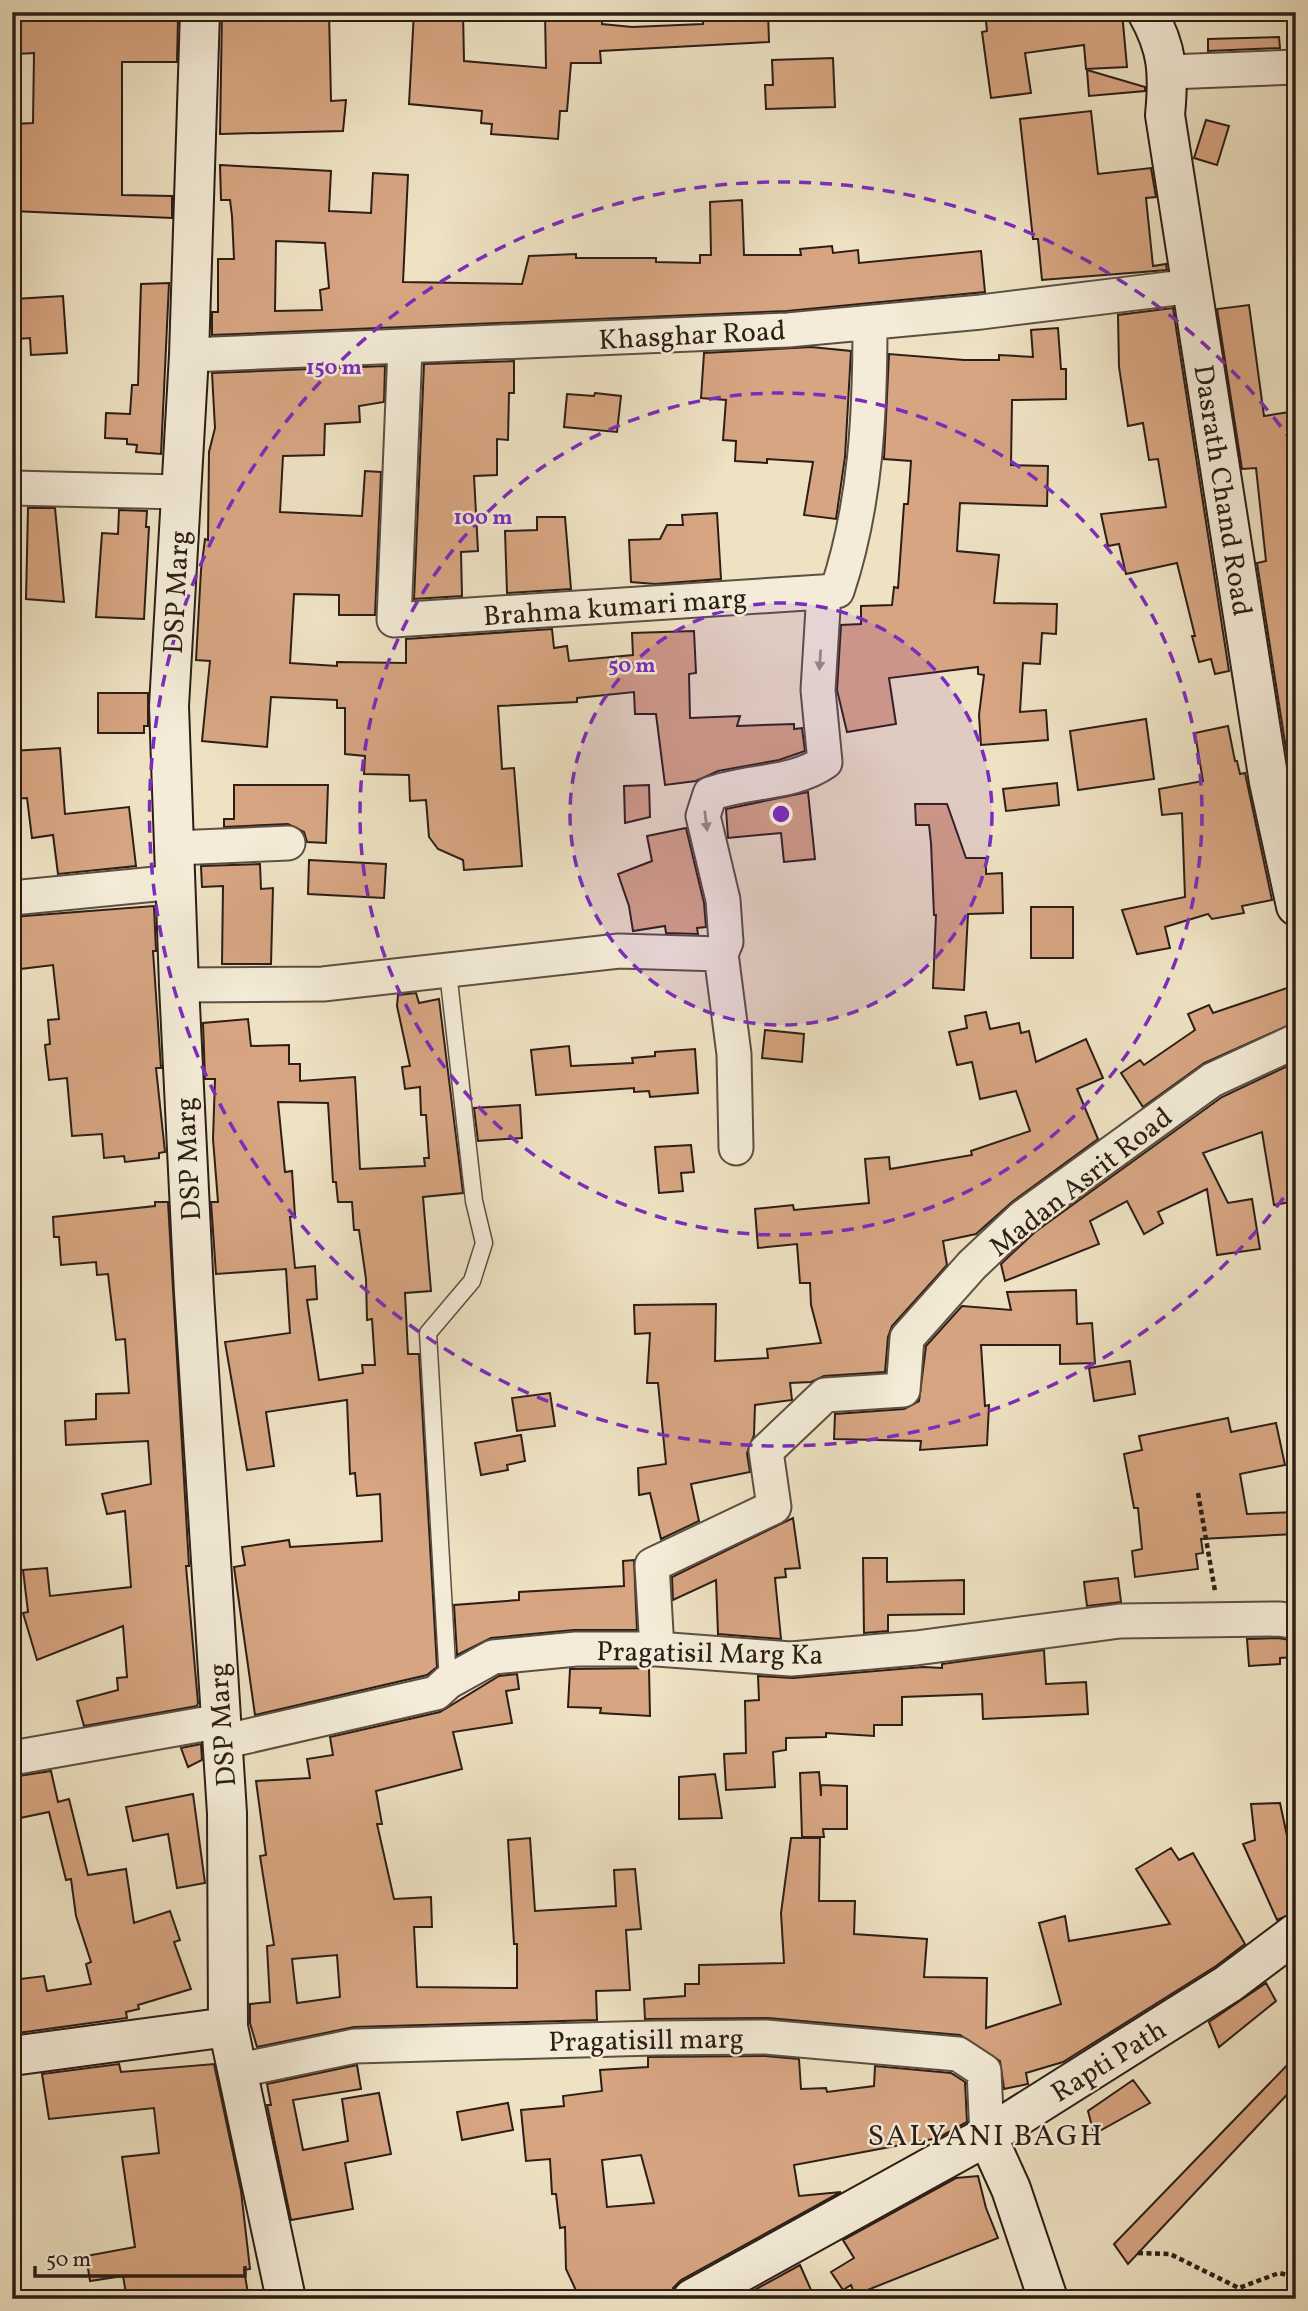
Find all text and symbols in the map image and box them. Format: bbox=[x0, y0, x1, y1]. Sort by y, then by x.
street label: Khasghar Road bbox=[598, 312, 787, 361]
text: 150 m bbox=[306, 354, 362, 383]
street label: Dasrath Chand Road bbox=[1182, 362, 1261, 619]
text: 100 m bbox=[453, 504, 513, 533]
street label: DSP Marg bbox=[155, 529, 200, 655]
street label: Brahma kumari marg bbox=[482, 580, 748, 637]
one-way arrow bbox=[814, 649, 825, 671]
text: 50 m bbox=[608, 652, 656, 681]
centre of rings bbox=[769, 802, 793, 826]
one-way arrow bbox=[701, 811, 712, 833]
street label: DSP Marg bbox=[167, 1096, 212, 1222]
street label: Madan Asrit Road bbox=[982, 1099, 1181, 1267]
street label: Pragatisil Marg Ka bbox=[596, 1633, 824, 1676]
street label: DSP Marg bbox=[200, 1662, 247, 1788]
street label: Rapti Path bbox=[1044, 2011, 1174, 2113]
street label: Pragatisill marg bbox=[548, 2020, 744, 2063]
district label: SALYANI BAGH bbox=[868, 2116, 1104, 2158]
scale bar bbox=[35, 2234, 245, 2278]
text: 50 m bbox=[46, 2246, 91, 2275]

